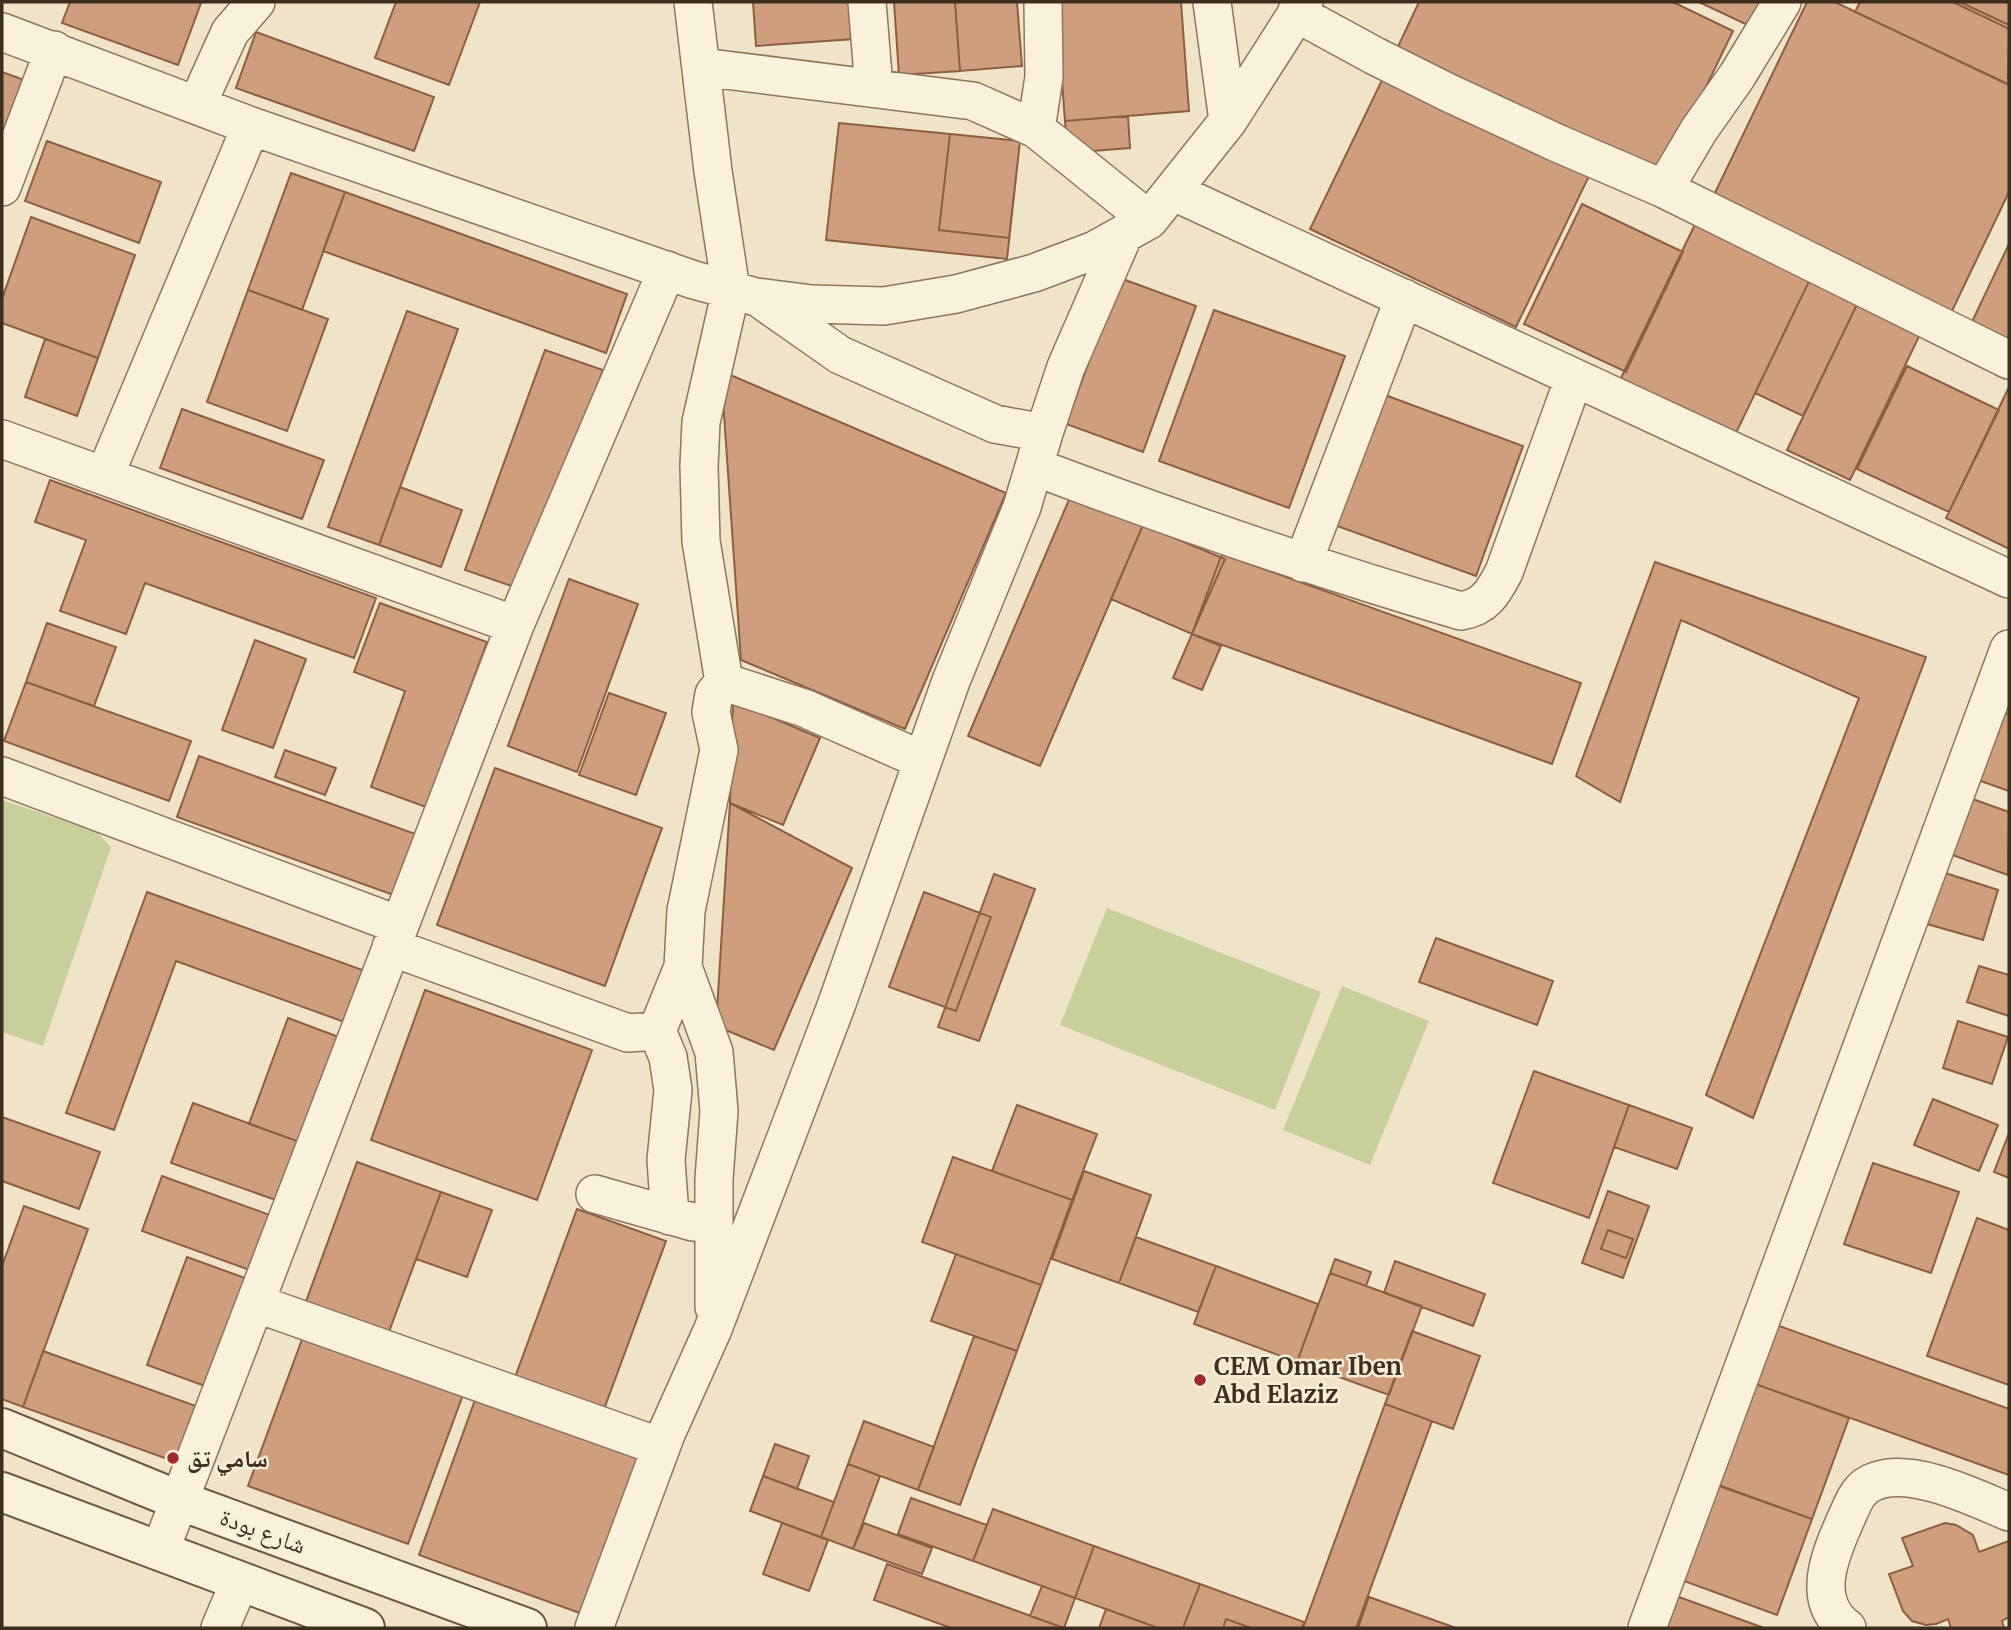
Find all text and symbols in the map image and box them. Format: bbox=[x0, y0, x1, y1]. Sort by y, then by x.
place label: CEM Omar Iben Abd Elaziz bbox=[1213, 1351, 1402, 1410]
marker: CEM Omar Iben Abd Elaziz bbox=[1192, 1372, 1208, 1388]
place label: سامي تق bbox=[187, 1443, 268, 1477]
marker: سامي تق bbox=[165, 1450, 181, 1466]
street label: شارع بودة bbox=[216, 1501, 310, 1561]

